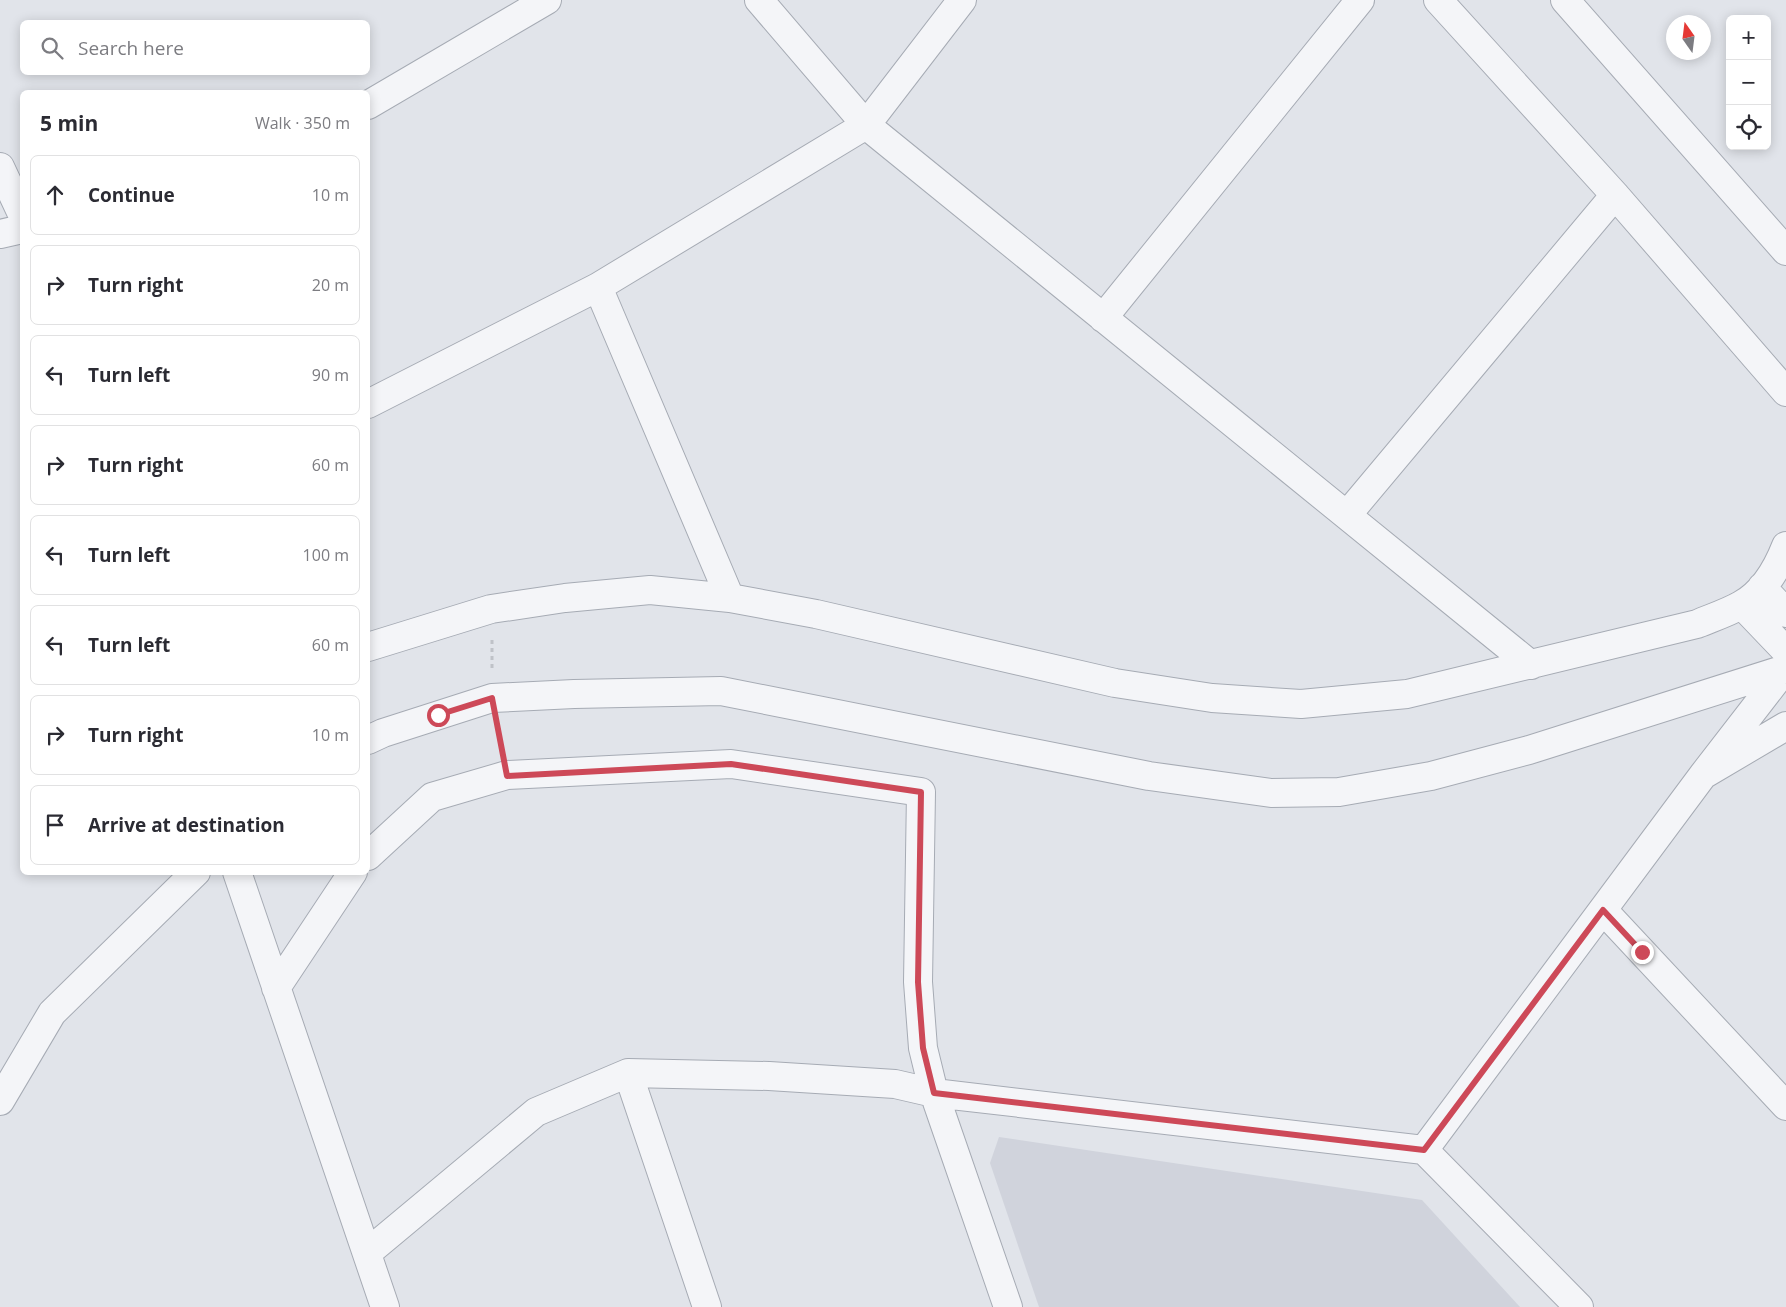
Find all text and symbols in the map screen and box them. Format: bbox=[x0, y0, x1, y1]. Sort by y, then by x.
north arrow bbox=[1666, 15, 1711, 60]
map controls bbox=[1726, 15, 1771, 150]
button: + bbox=[1726, 15, 1771, 60]
search box bbox=[20, 20, 370, 75]
icon: search bbox=[38, 34, 66, 62]
text: Search here bbox=[78, 35, 184, 61]
button: − bbox=[1726, 60, 1771, 105]
button: locate bbox=[1726, 105, 1771, 150]
text: 5 min bbox=[40, 109, 98, 137]
text: Walk · 350 m bbox=[255, 112, 350, 134]
icon: ahead bbox=[41, 181, 69, 209]
text: Continue bbox=[88, 182, 175, 208]
text: 10 m bbox=[312, 184, 349, 206]
icon: right bbox=[41, 271, 69, 299]
text: Turn right bbox=[88, 272, 183, 298]
text: 20 m bbox=[312, 274, 349, 296]
icon: left bbox=[41, 361, 69, 389]
text: Turn left bbox=[88, 362, 170, 388]
text: 90 m bbox=[312, 364, 349, 386]
icon: right bbox=[41, 451, 69, 479]
text: Turn right bbox=[88, 452, 183, 478]
text: 60 m bbox=[312, 454, 349, 476]
icon: left bbox=[41, 541, 69, 569]
text: Turn left bbox=[88, 542, 170, 568]
text: 100 m bbox=[303, 544, 349, 566]
icon: left bbox=[41, 631, 69, 659]
text: Turn left bbox=[88, 632, 170, 658]
text: 60 m bbox=[312, 634, 349, 656]
route start bbox=[427, 704, 450, 727]
icon: right bbox=[41, 721, 69, 749]
text: Turn right bbox=[88, 722, 183, 748]
text: 10 m bbox=[312, 724, 349, 746]
icon: arrive bbox=[41, 811, 69, 839]
text: Arrive at destination bbox=[88, 812, 285, 838]
route end bbox=[1631, 941, 1654, 964]

